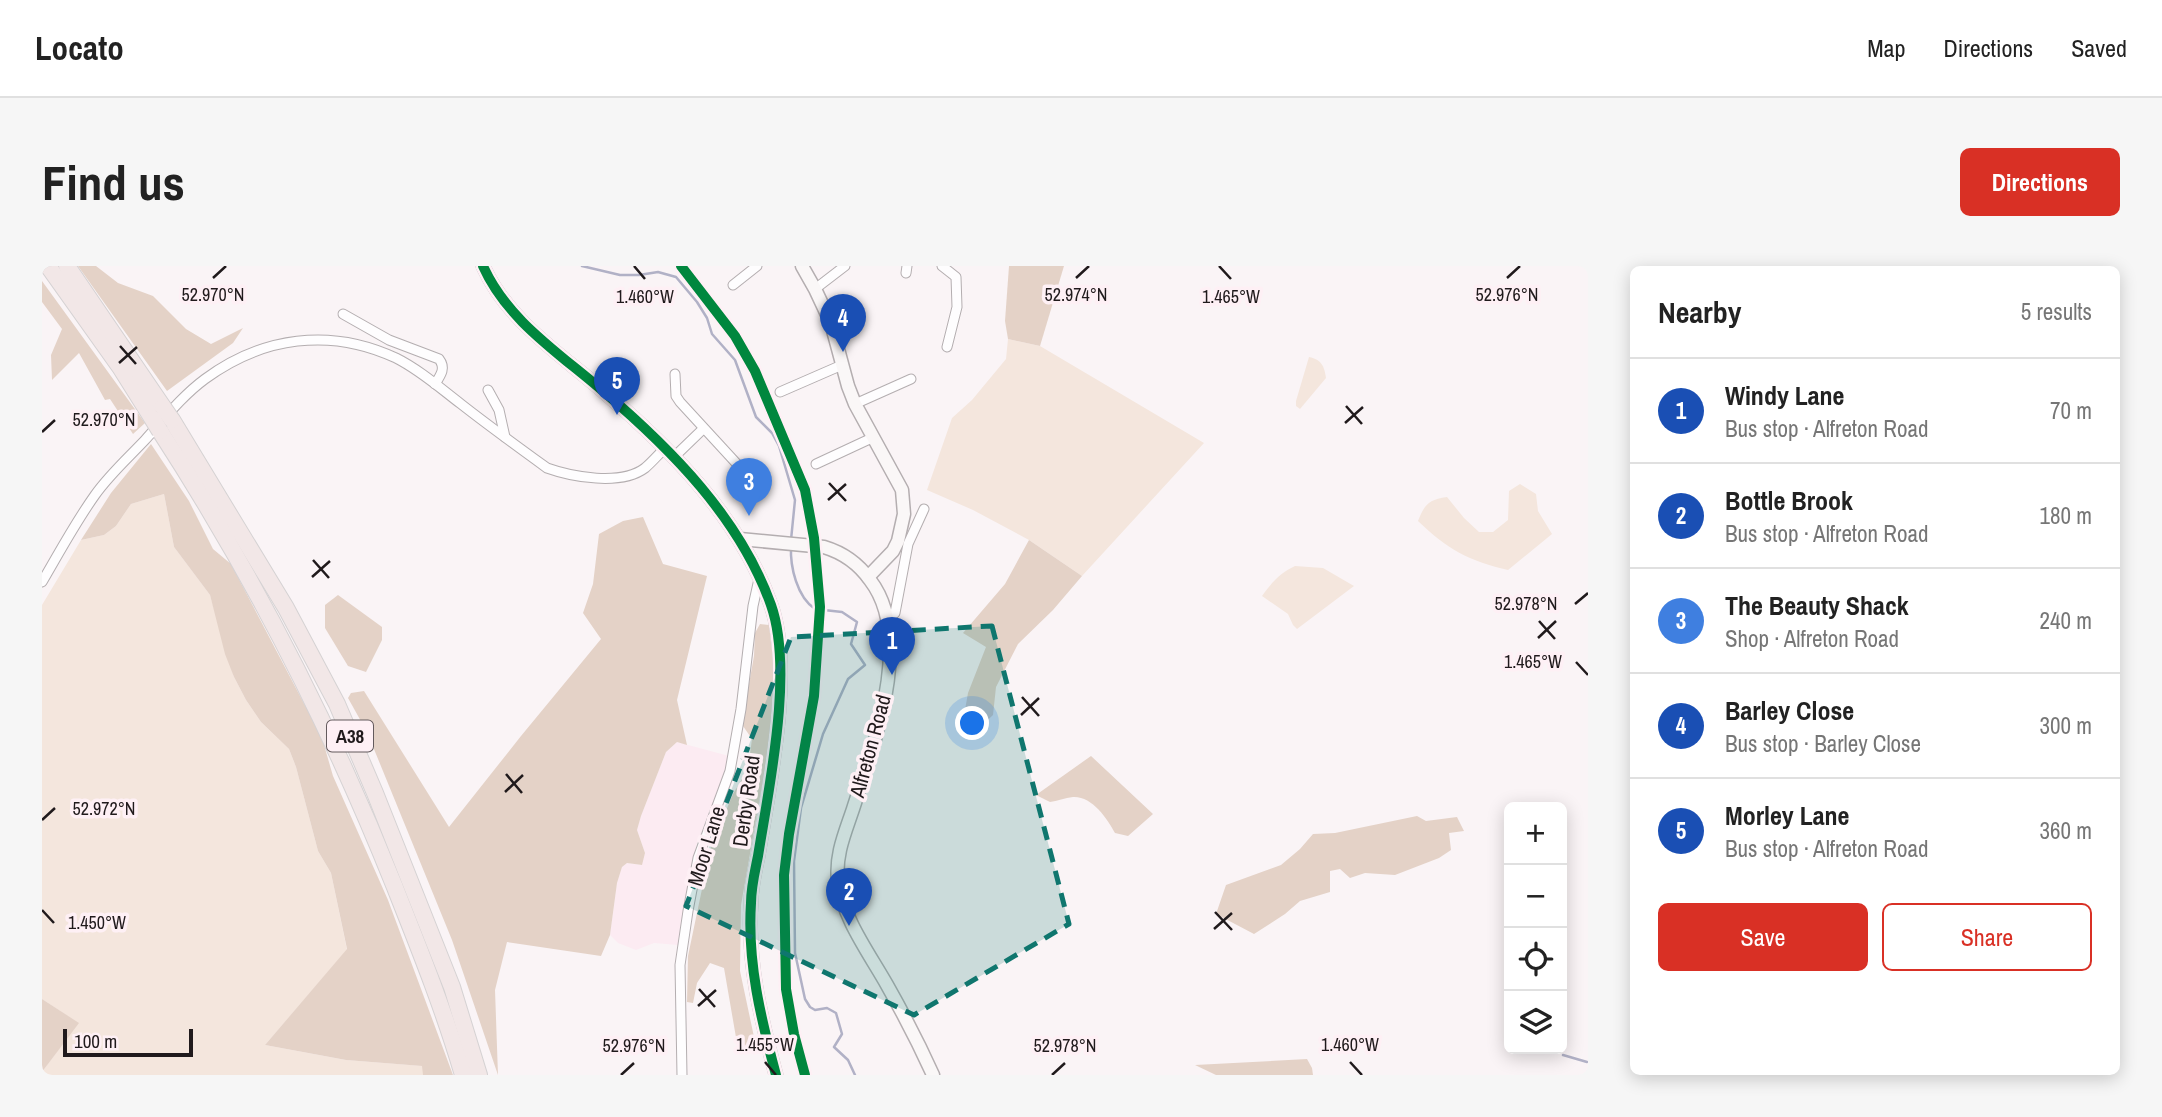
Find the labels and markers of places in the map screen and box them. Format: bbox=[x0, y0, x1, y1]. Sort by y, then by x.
pin: 4 bbox=[820, 294, 866, 352]
pin: 5 bbox=[594, 357, 640, 415]
pin: 3 bbox=[726, 458, 772, 516]
pin: 1 bbox=[869, 617, 915, 675]
pin: 2 bbox=[826, 868, 872, 926]

